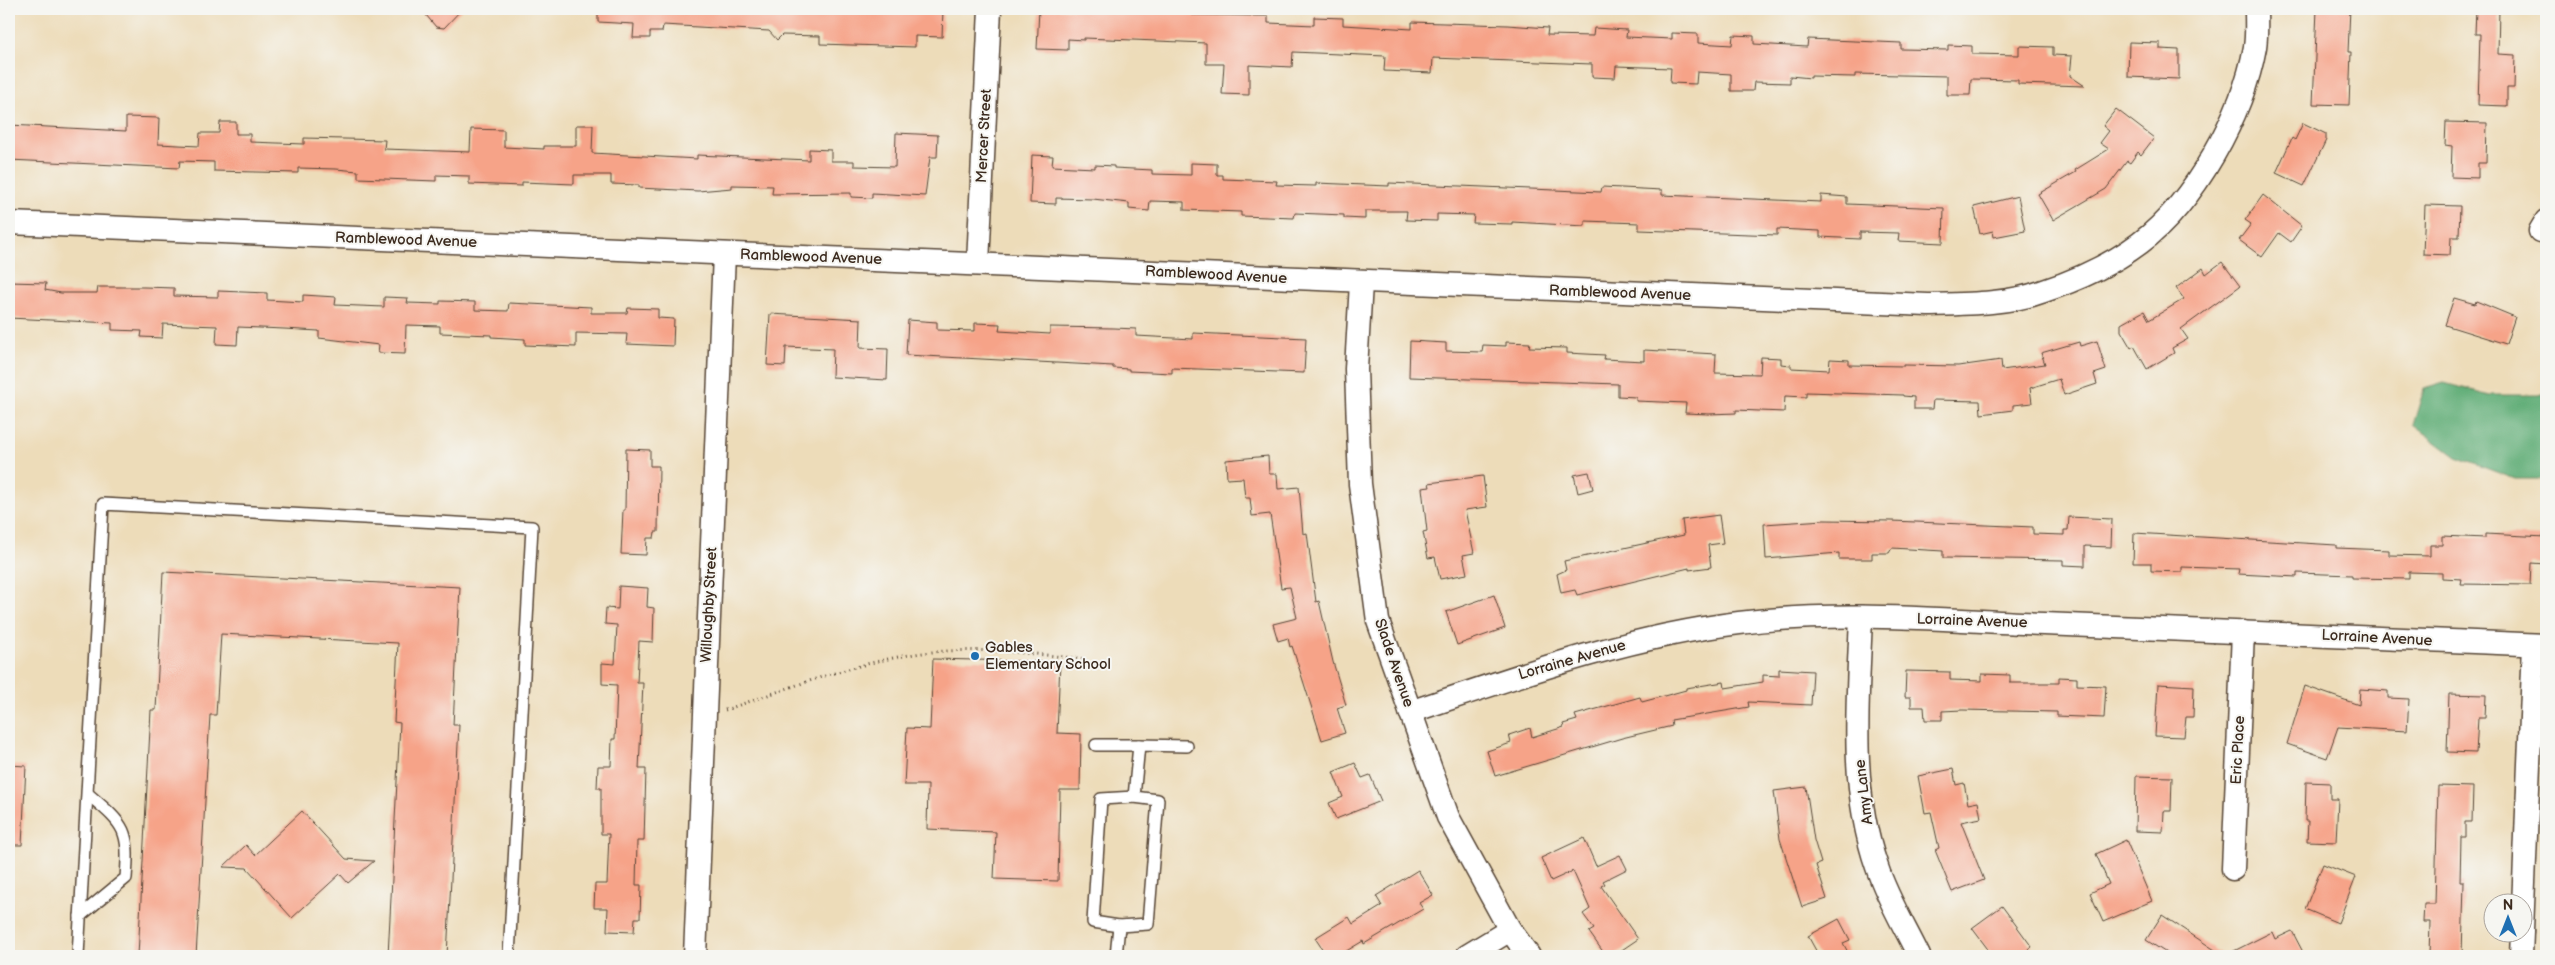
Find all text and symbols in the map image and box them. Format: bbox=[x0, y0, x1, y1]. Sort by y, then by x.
street label: Mercer Street bbox=[972, 88, 996, 184]
street label: Ramblewood Avenue bbox=[335, 228, 478, 252]
street label: Ramblewood Avenue bbox=[740, 245, 883, 269]
street label: Ramblewood Avenue bbox=[1144, 262, 1288, 288]
street label: Ramblewood Avenue bbox=[1549, 281, 1692, 305]
street label: Willoughby Street bbox=[696, 546, 722, 663]
street label: Lorraine Avenue bbox=[1916, 610, 2028, 632]
street label: Slade Avenue bbox=[1370, 616, 1418, 710]
street label: Lorraine Avenue bbox=[2321, 626, 2433, 650]
street label: Lorraine Avenue bbox=[1516, 636, 1628, 684]
place label: Gables Elementary School bbox=[985, 638, 1111, 674]
marker: Gables Elementary School bbox=[969, 650, 981, 662]
street label: Eric Place bbox=[2227, 715, 2249, 785]
street label: Amy Lane bbox=[1851, 758, 1877, 826]
north arrow bbox=[2482, 892, 2532, 942]
text: N bbox=[2503, 897, 2513, 914]

